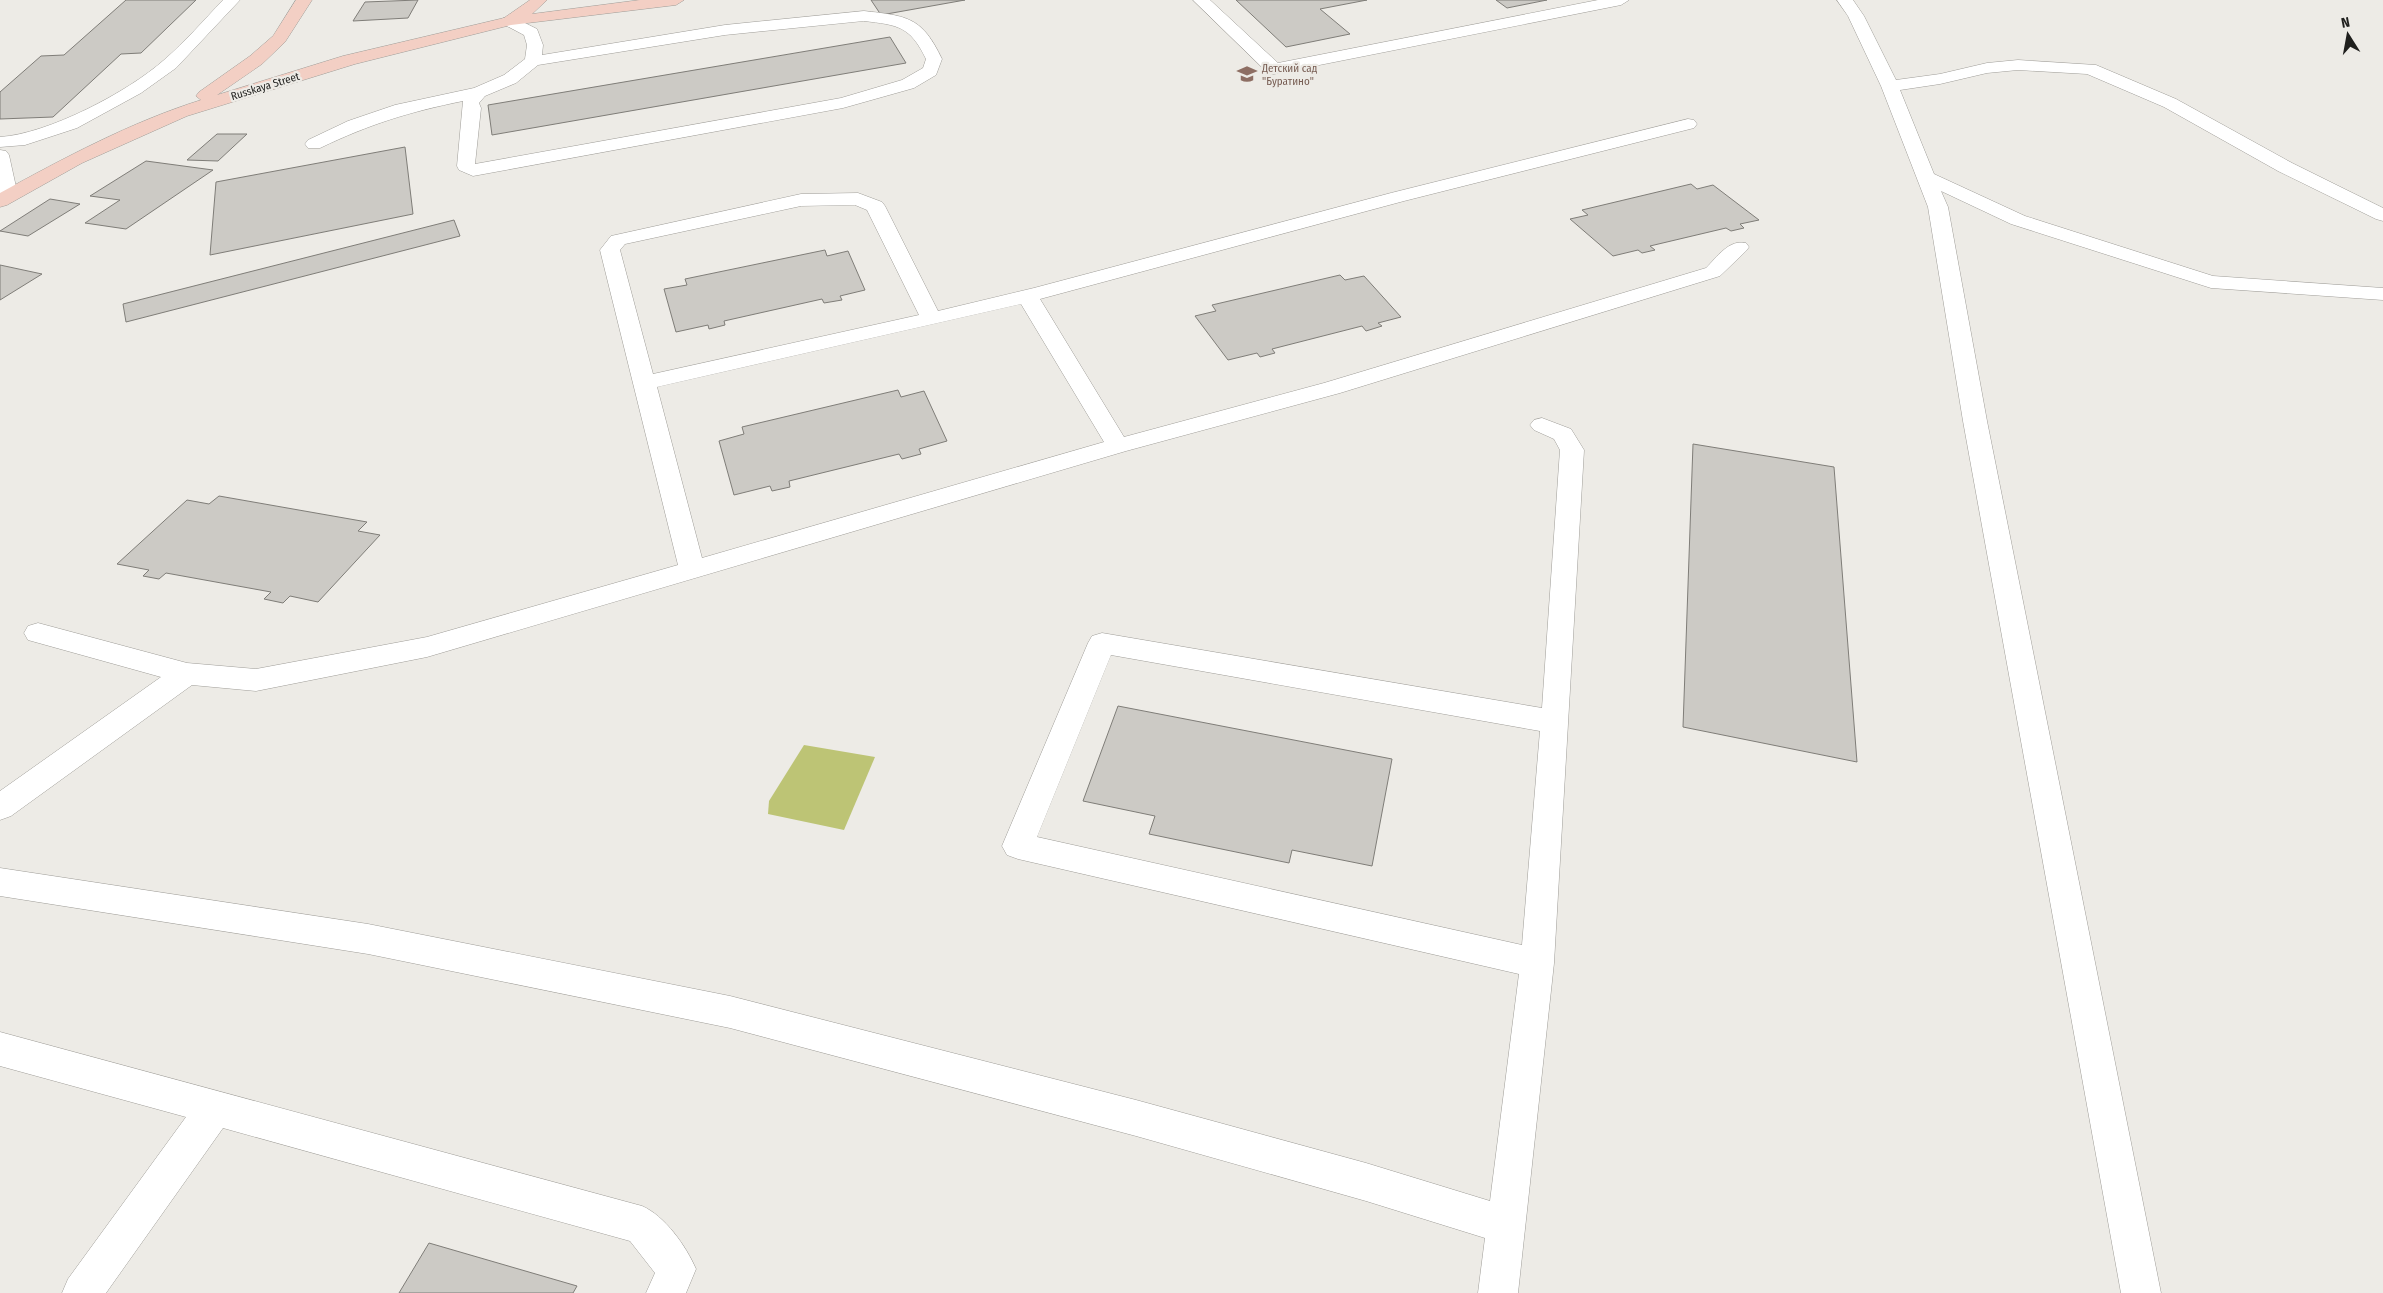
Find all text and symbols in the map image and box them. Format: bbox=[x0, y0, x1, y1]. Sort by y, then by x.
north arrow bbox=[2323, 10, 2373, 60]
text: N bbox=[2340, 14, 2351, 32]
place label: Детский сад "Буратино" bbox=[1261, 62, 1318, 88]
school or university icon: Детский сад "Буратино" bbox=[1236, 63, 1258, 85]
street label: Russkaya Street bbox=[229, 70, 301, 103]

